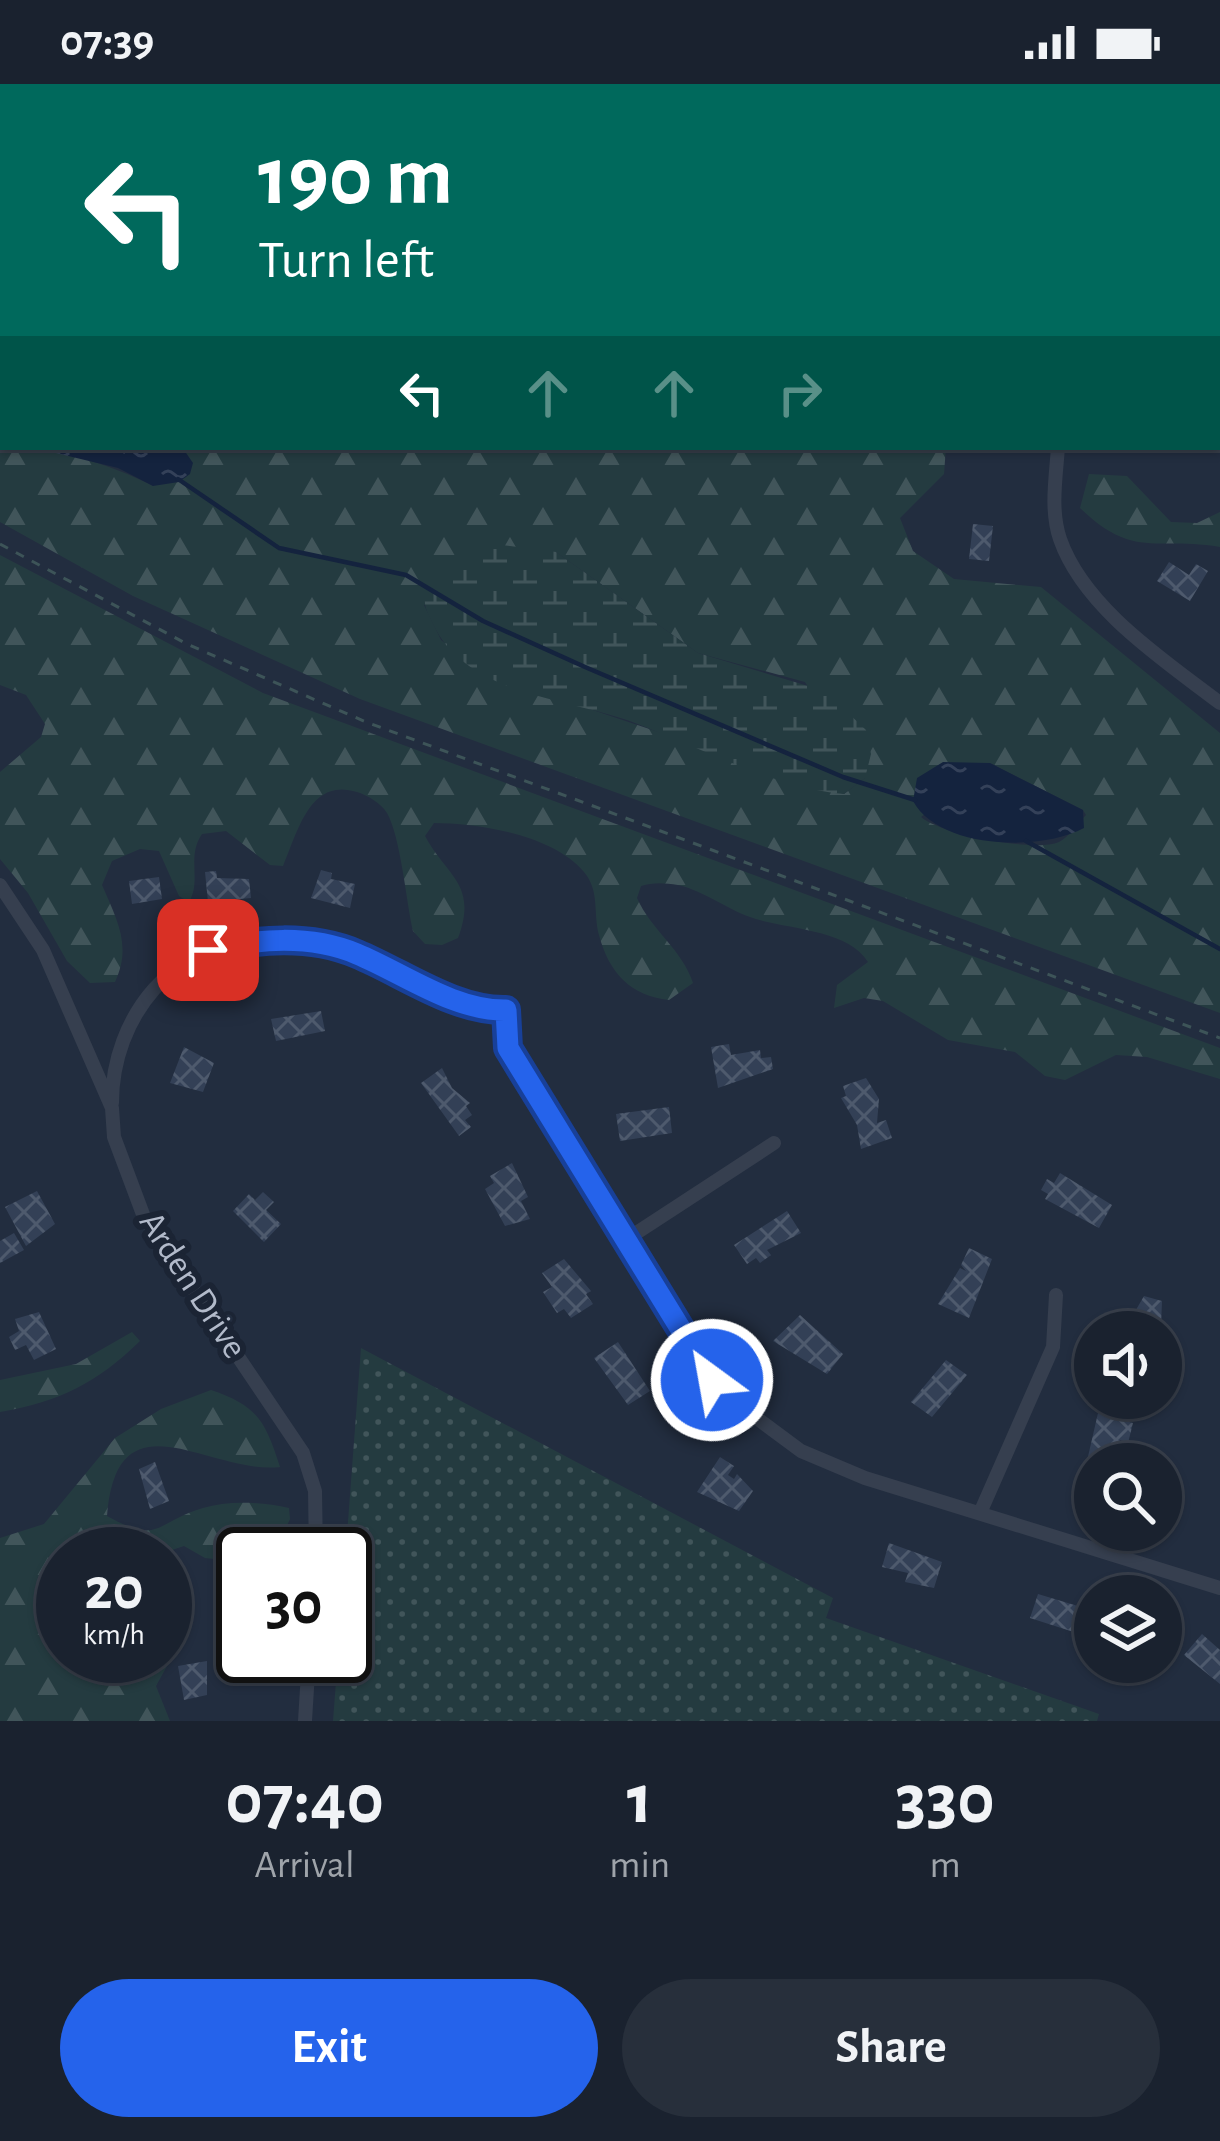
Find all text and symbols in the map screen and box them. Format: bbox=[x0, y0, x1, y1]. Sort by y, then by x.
text: 07:39 bbox=[60, 19, 154, 64]
icon: left bbox=[60, 132, 216, 288]
text: 190 m bbox=[258, 136, 453, 220]
text: Turn left bbox=[258, 234, 434, 288]
icon: left bbox=[389, 360, 455, 426]
icon: ahead bbox=[515, 360, 581, 426]
icon: ahead bbox=[641, 360, 707, 426]
icon: right bbox=[767, 360, 833, 426]
pin bbox=[157, 899, 259, 1001]
icon: arrive bbox=[175, 917, 241, 983]
street label: Arden Drive bbox=[133, 1205, 253, 1365]
map controls bbox=[1074, 1311, 1182, 1683]
button: sound bbox=[1074, 1311, 1182, 1419]
position arrow bbox=[649, 1317, 775, 1443]
button: search bbox=[1074, 1443, 1182, 1551]
speed limit sign: 30 bbox=[216, 1527, 372, 1683]
text: 20 bbox=[84, 1560, 144, 1620]
button: layers bbox=[1074, 1575, 1182, 1683]
text: km/h bbox=[83, 1620, 145, 1650]
text: 07:40 bbox=[225, 1764, 384, 1836]
text: 1 bbox=[627, 1764, 653, 1836]
text: 330 bbox=[895, 1764, 995, 1836]
text: Arrival bbox=[254, 1846, 355, 1885]
text: min bbox=[609, 1846, 670, 1885]
text: m bbox=[929, 1846, 961, 1885]
button: Exit bbox=[60, 1979, 598, 2117]
button: Share bbox=[622, 1979, 1160, 2117]

